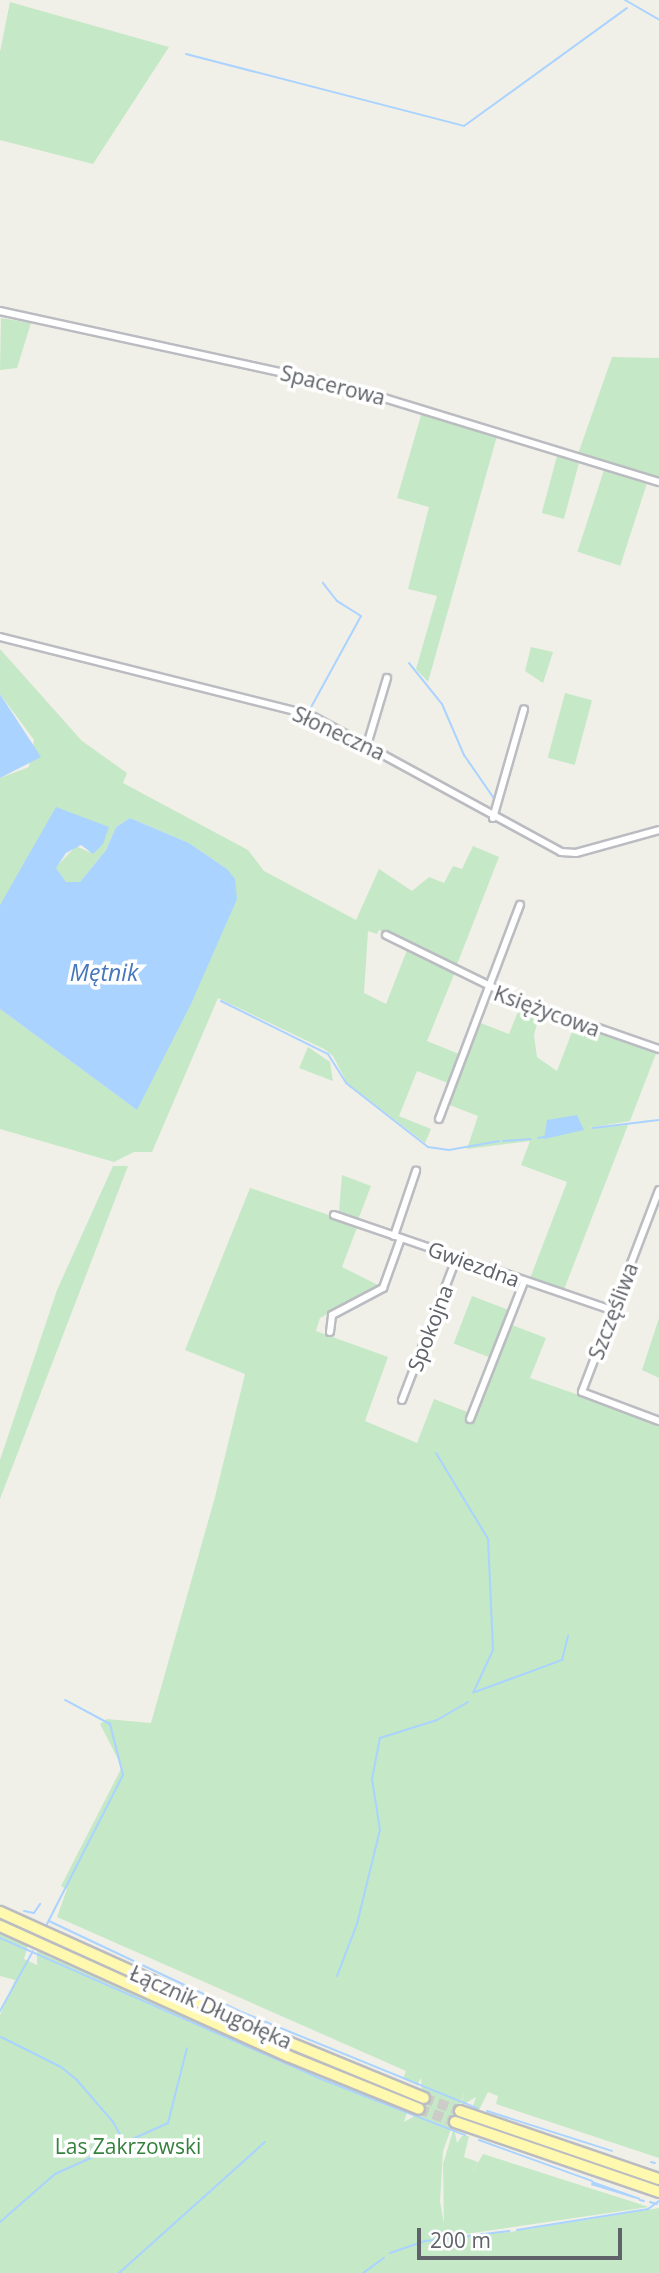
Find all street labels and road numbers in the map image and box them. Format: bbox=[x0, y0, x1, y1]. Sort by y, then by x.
street label: Spacerowa bbox=[278, 360, 388, 410]
street label: Słoneczna bbox=[289, 701, 389, 765]
street label: Księżycowa bbox=[491, 980, 603, 1042]
street label: Gwiezdna bbox=[425, 1236, 523, 1292]
street label: Szczęśliwa bbox=[583, 1259, 643, 1363]
street label: Spokojna bbox=[402, 1281, 458, 1375]
street label: Łącznik Długołęka bbox=[126, 1960, 296, 2054]

